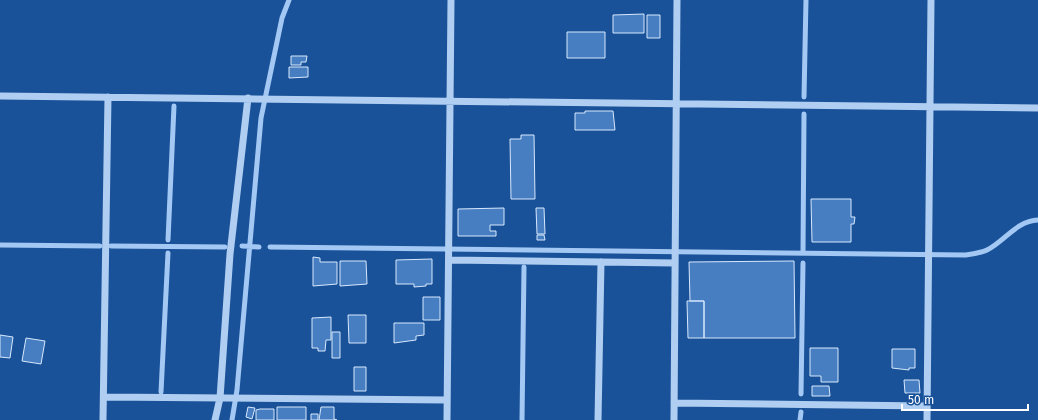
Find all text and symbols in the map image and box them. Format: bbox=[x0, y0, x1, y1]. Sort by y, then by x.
scale bar bbox=[902, 386, 1028, 412]
text: 50 m bbox=[908, 393, 934, 407]

